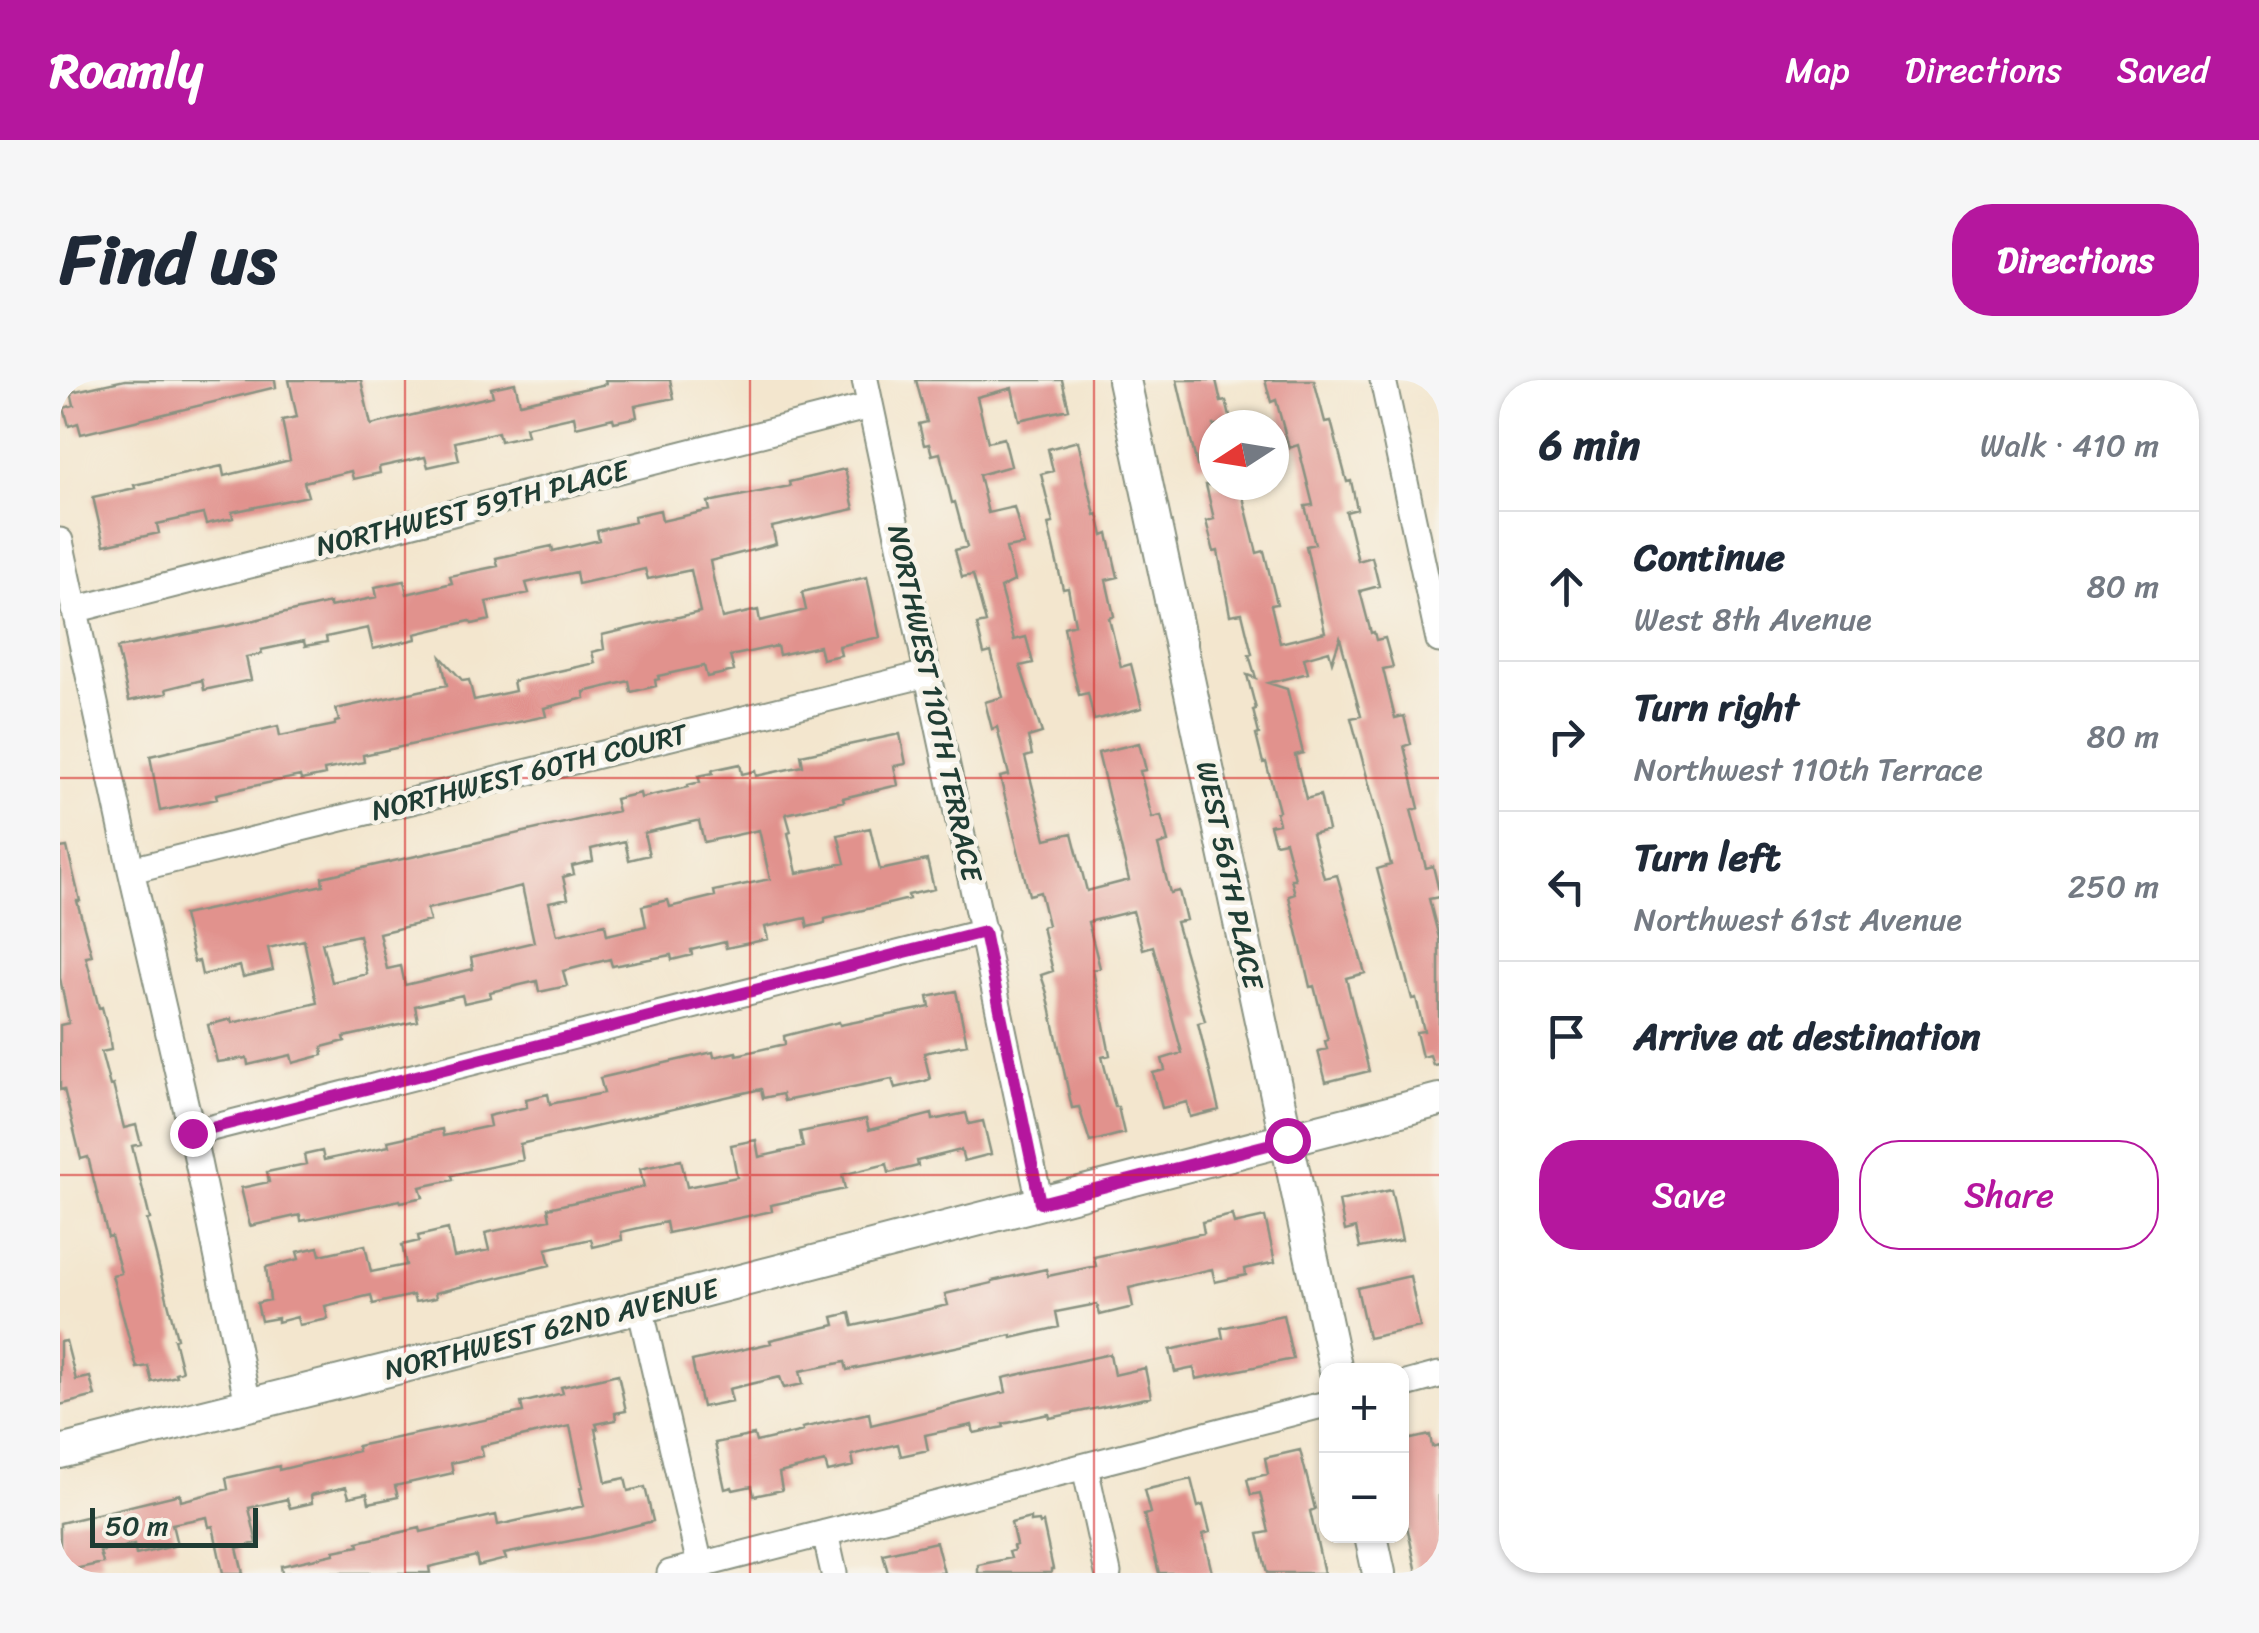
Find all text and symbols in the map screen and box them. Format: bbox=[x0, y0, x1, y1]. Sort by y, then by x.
text: Roamly bbox=[50, 28, 203, 113]
text: Map bbox=[1785, 39, 1850, 101]
text: Directions bbox=[1905, 39, 2062, 101]
text: Saved bbox=[2117, 39, 2209, 101]
text: Find us bbox=[60, 198, 277, 322]
button: Directions bbox=[1952, 204, 2199, 316]
text: 6 min bbox=[1539, 408, 1640, 482]
north arrow bbox=[1199, 410, 1289, 500]
text: Walk · 410 m bbox=[1980, 417, 2159, 474]
street label: NORTHWEST 59TH PLACE bbox=[311, 445, 635, 571]
street label: NORTHWEST 110TH TERRACE bbox=[873, 520, 997, 887]
text: Continue bbox=[1634, 524, 1785, 591]
text: 80 m bbox=[2087, 558, 2159, 615]
icon: ahead bbox=[1539, 559, 1594, 614]
text: West 8th Avenue bbox=[1634, 591, 1872, 648]
text: Turn right bbox=[1634, 674, 1799, 741]
text: 80 m bbox=[2087, 708, 2159, 765]
street label: NORTHWEST 60TH COURT bbox=[366, 709, 694, 835]
icon: right bbox=[1539, 709, 1594, 764]
text: Northwest 110th Terrace bbox=[1634, 741, 1983, 798]
street label: WEST 56TH PLACE bbox=[1182, 756, 1278, 995]
text: Turn left bbox=[1634, 824, 1780, 891]
text: 250 m bbox=[2068, 858, 2159, 915]
icon: left bbox=[1539, 859, 1594, 914]
text: Northwest 61st Avenue bbox=[1634, 891, 1962, 948]
text: Arrive at destination bbox=[1634, 1003, 1981, 1070]
icon: arrive bbox=[1539, 1009, 1594, 1064]
route end bbox=[170, 1111, 216, 1157]
route start bbox=[1265, 1118, 1311, 1164]
button: Save bbox=[1539, 1140, 1839, 1250]
button: Share bbox=[1859, 1140, 2159, 1250]
street label: NORTHWEST 62ND AVENUE bbox=[379, 1263, 725, 1394]
map controls bbox=[1319, 1363, 1409, 1543]
button: + bbox=[1319, 1363, 1409, 1453]
button: − bbox=[1319, 1453, 1409, 1543]
text: 50 m bbox=[105, 1501, 169, 1550]
scale bar bbox=[90, 1503, 258, 1548]

